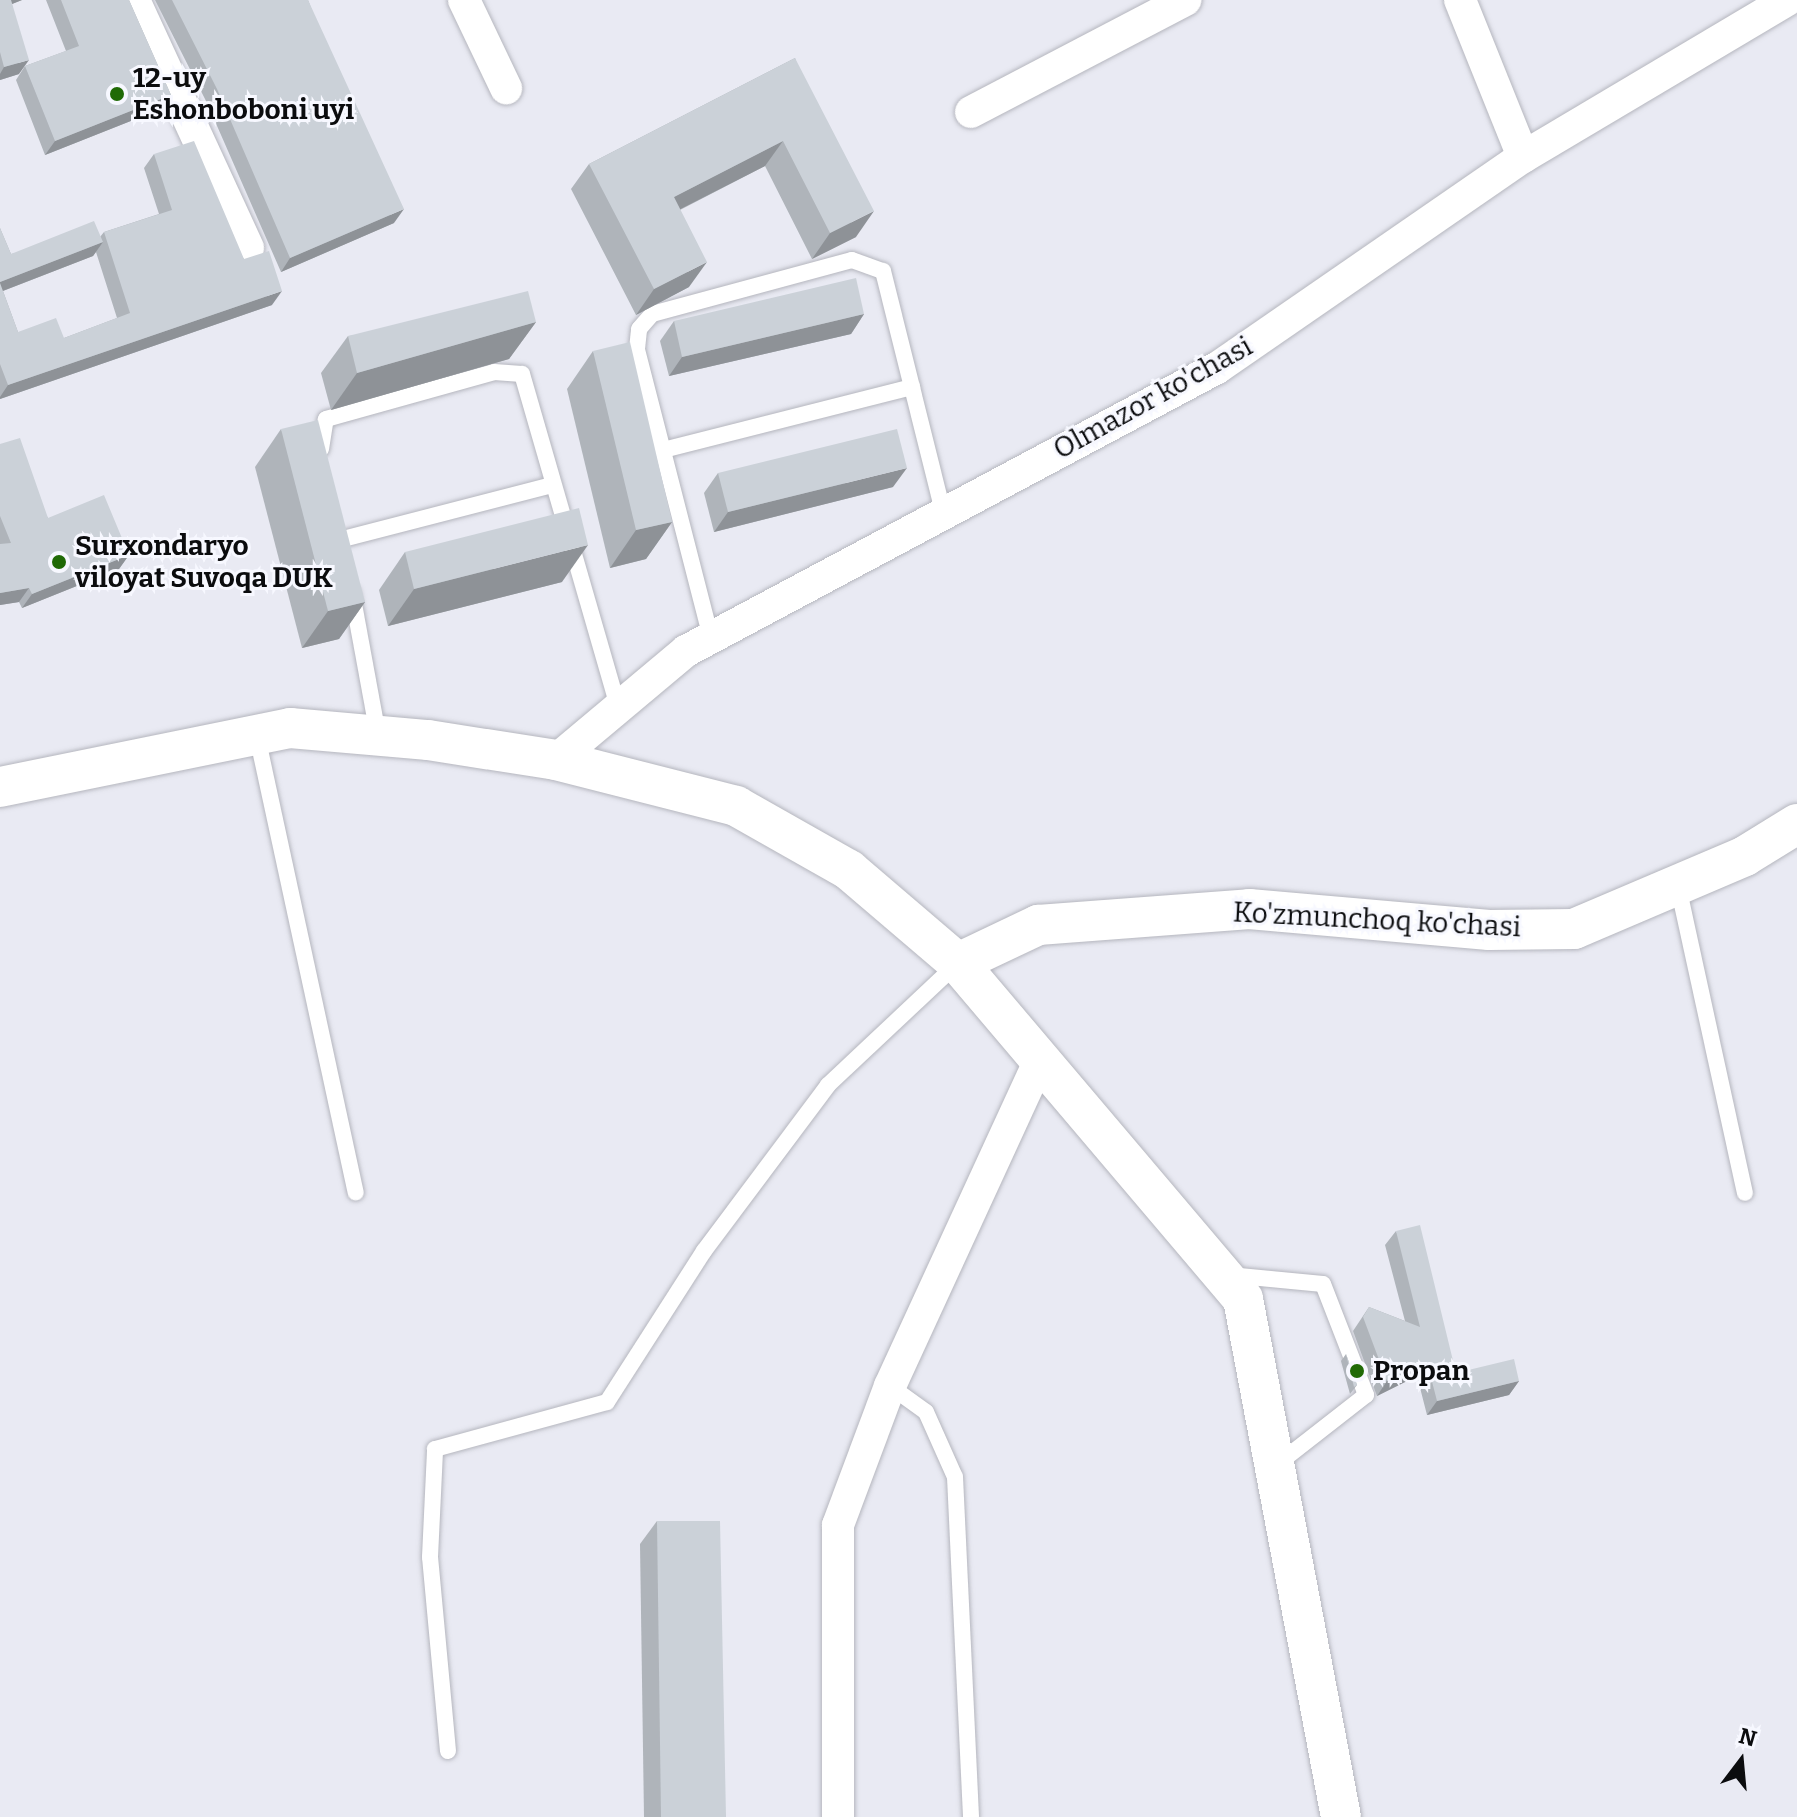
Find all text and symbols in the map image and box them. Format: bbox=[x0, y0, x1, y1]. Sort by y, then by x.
place label: 12-uy Eshonboboni uyi bbox=[133, 61, 354, 127]
marker: 12-uy Eshonboboni uyi bbox=[108, 85, 126, 103]
street label: Olmazor ko'chasi bbox=[1048, 329, 1258, 467]
place label: Surxondaryo viloyat Suvoqa DUK bbox=[75, 529, 333, 595]
marker: Surxondaryo viloyat Suvoqa DUK bbox=[50, 553, 68, 571]
street label: Ko'zmunchoq ko'chasi bbox=[1232, 896, 1522, 944]
place label: Propan bbox=[1373, 1354, 1470, 1388]
marker: Propan bbox=[1348, 1362, 1366, 1380]
north arrow bbox=[1701, 1721, 1781, 1801]
text: N bbox=[1736, 1722, 1760, 1753]

